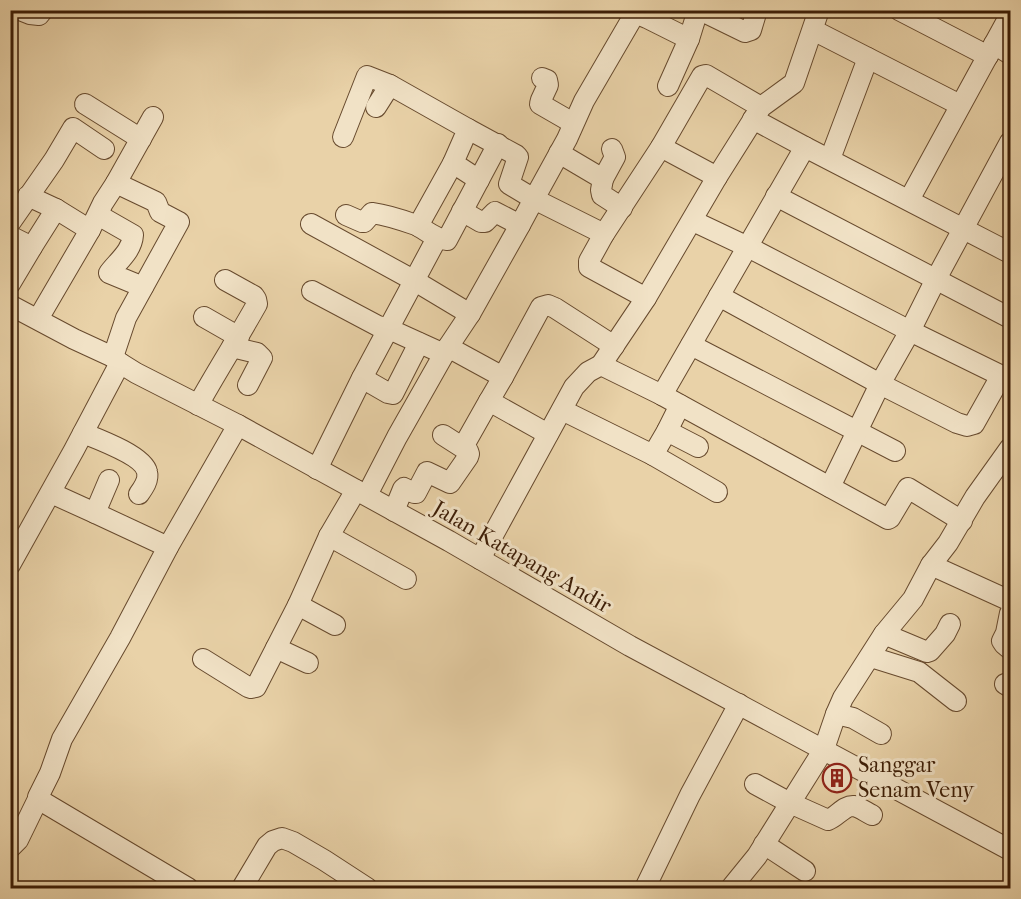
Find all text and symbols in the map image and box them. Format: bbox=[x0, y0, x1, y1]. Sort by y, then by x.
street label: Jalan Katapang Andir bbox=[426, 494, 617, 619]
place label: Sanggar Senam Veny bbox=[858, 752, 975, 803]
building icon: Sanggar Senam Veny bbox=[821, 762, 853, 794]

